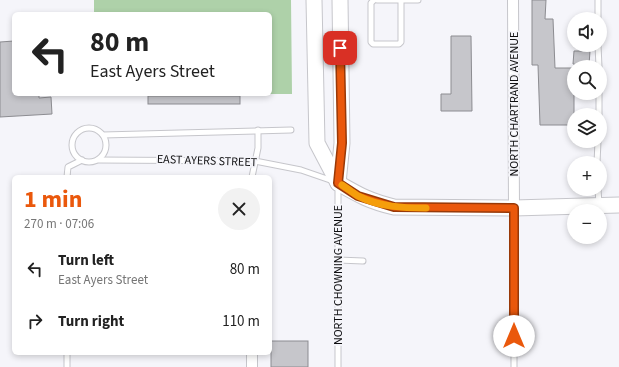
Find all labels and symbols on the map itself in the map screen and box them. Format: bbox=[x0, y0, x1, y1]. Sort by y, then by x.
pin bbox=[323, 31, 357, 65]
street label: NORTH CHARTRAND AVENUE bbox=[506, 32, 523, 176]
street label: EAST AYERS STREET bbox=[157, 151, 258, 171]
street label: NORTH CHOWNING AVENUE bbox=[330, 205, 347, 345]
position arrow bbox=[493, 315, 535, 357]

